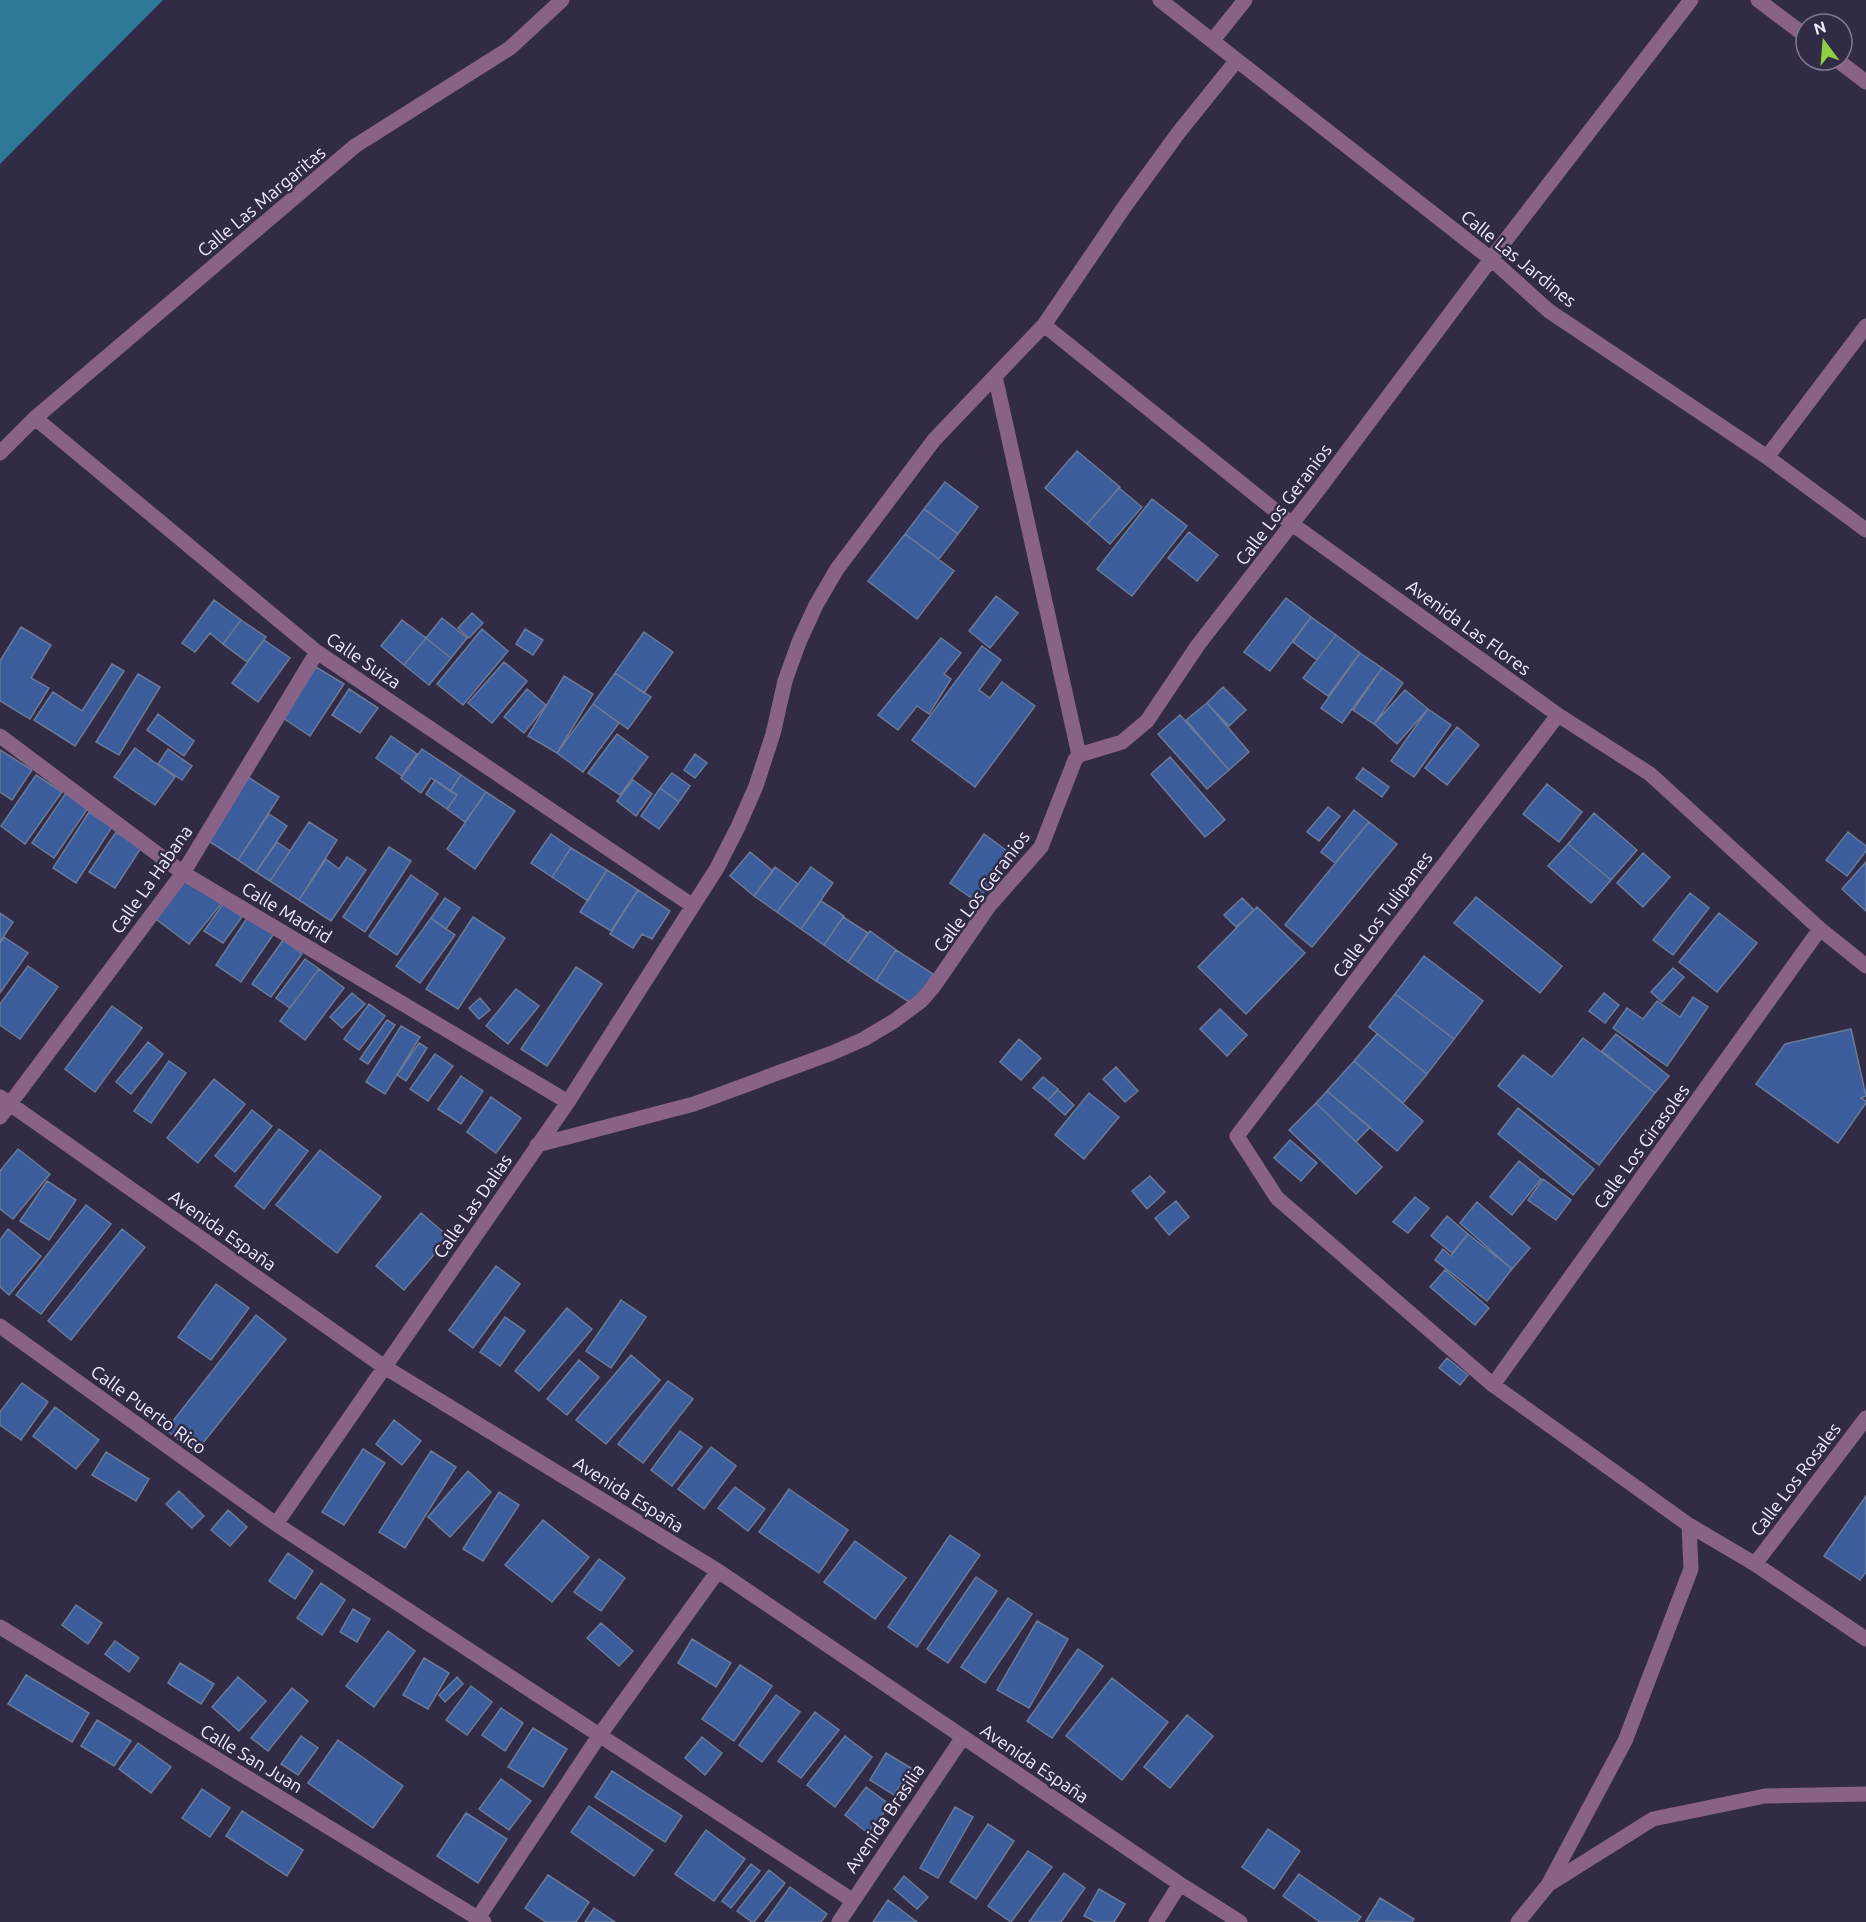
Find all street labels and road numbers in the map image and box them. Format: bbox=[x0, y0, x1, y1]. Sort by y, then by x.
street label: Calle Las Margaritas bbox=[193, 142, 329, 260]
street label: Calle Las Jardines bbox=[1458, 206, 1581, 311]
street label: Calle Los Geranios bbox=[1231, 439, 1335, 568]
street label: Avenida Las Flores bbox=[1403, 575, 1535, 679]
street label: Calle Suiza bbox=[323, 628, 405, 692]
street label: Calle La Habana bbox=[106, 821, 196, 937]
street label: Calle Los Geranios bbox=[929, 826, 1033, 955]
street label: Calle Los Tulipanes bbox=[1328, 847, 1436, 981]
street label: Calle Madrid bbox=[239, 877, 335, 947]
street label: Calle Los Girasoles bbox=[1589, 1080, 1693, 1212]
street label: Calle Las Dalias bbox=[429, 1150, 515, 1262]
street label: Avenida España bbox=[166, 1186, 280, 1274]
street label: Calle Puerto Rico bbox=[87, 1360, 211, 1458]
street label: Calle Los Rosales bbox=[1746, 1418, 1844, 1540]
street label: Avenida España bbox=[570, 1452, 688, 1536]
street label: Avenida España bbox=[977, 1719, 1093, 1807]
street label: Calle San Juan bbox=[197, 1720, 307, 1796]
street label: Avenida Brasilia bbox=[840, 1760, 928, 1876]

